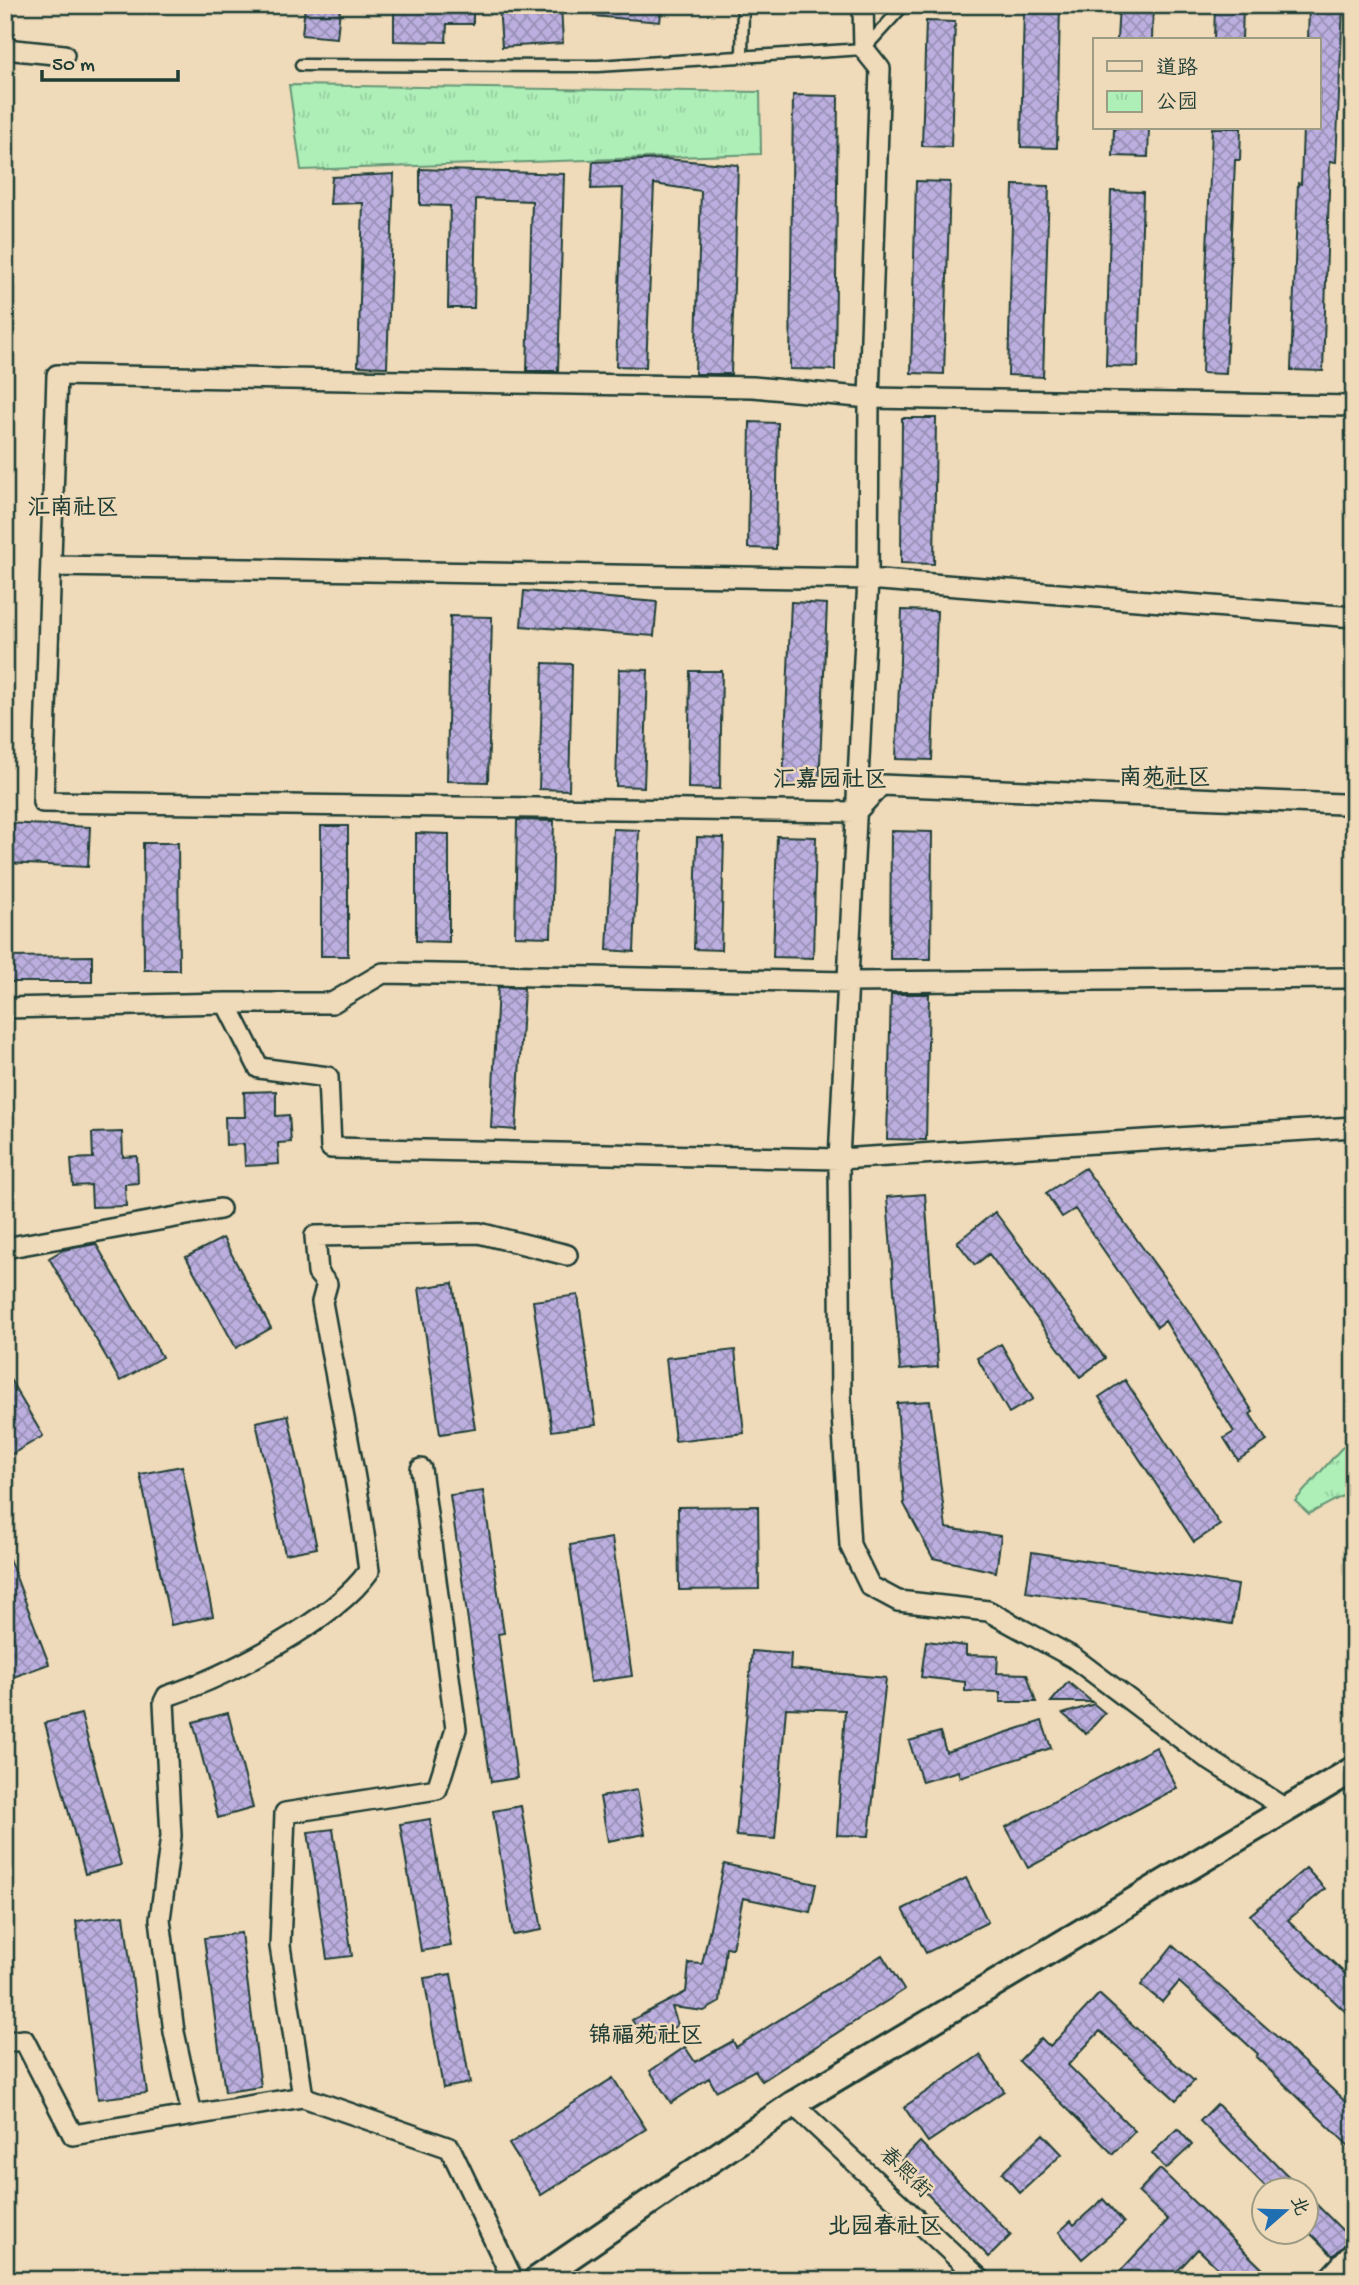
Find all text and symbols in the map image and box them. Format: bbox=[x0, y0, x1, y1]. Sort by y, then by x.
scale bar bbox=[42, 38, 178, 82]
legend bbox=[1093, 38, 1320, 130]
text: 50 m bbox=[52, 54, 95, 79]
text: 道路 bbox=[1156, 56, 1198, 83]
text: 公园 bbox=[1156, 91, 1198, 117]
district label: 汇南社区 bbox=[27, 494, 119, 523]
district label: 南苑社区 bbox=[1119, 764, 1211, 793]
district label: 汇嘉园社区 bbox=[773, 766, 888, 795]
district label: 锦福苑社区 bbox=[589, 2023, 704, 2051]
street label: 春熙街 bbox=[873, 2142, 937, 2205]
north arrow bbox=[1250, 2176, 1320, 2246]
text: 北 bbox=[1284, 2194, 1312, 2219]
district label: 北园春社区 bbox=[828, 2213, 943, 2242]

